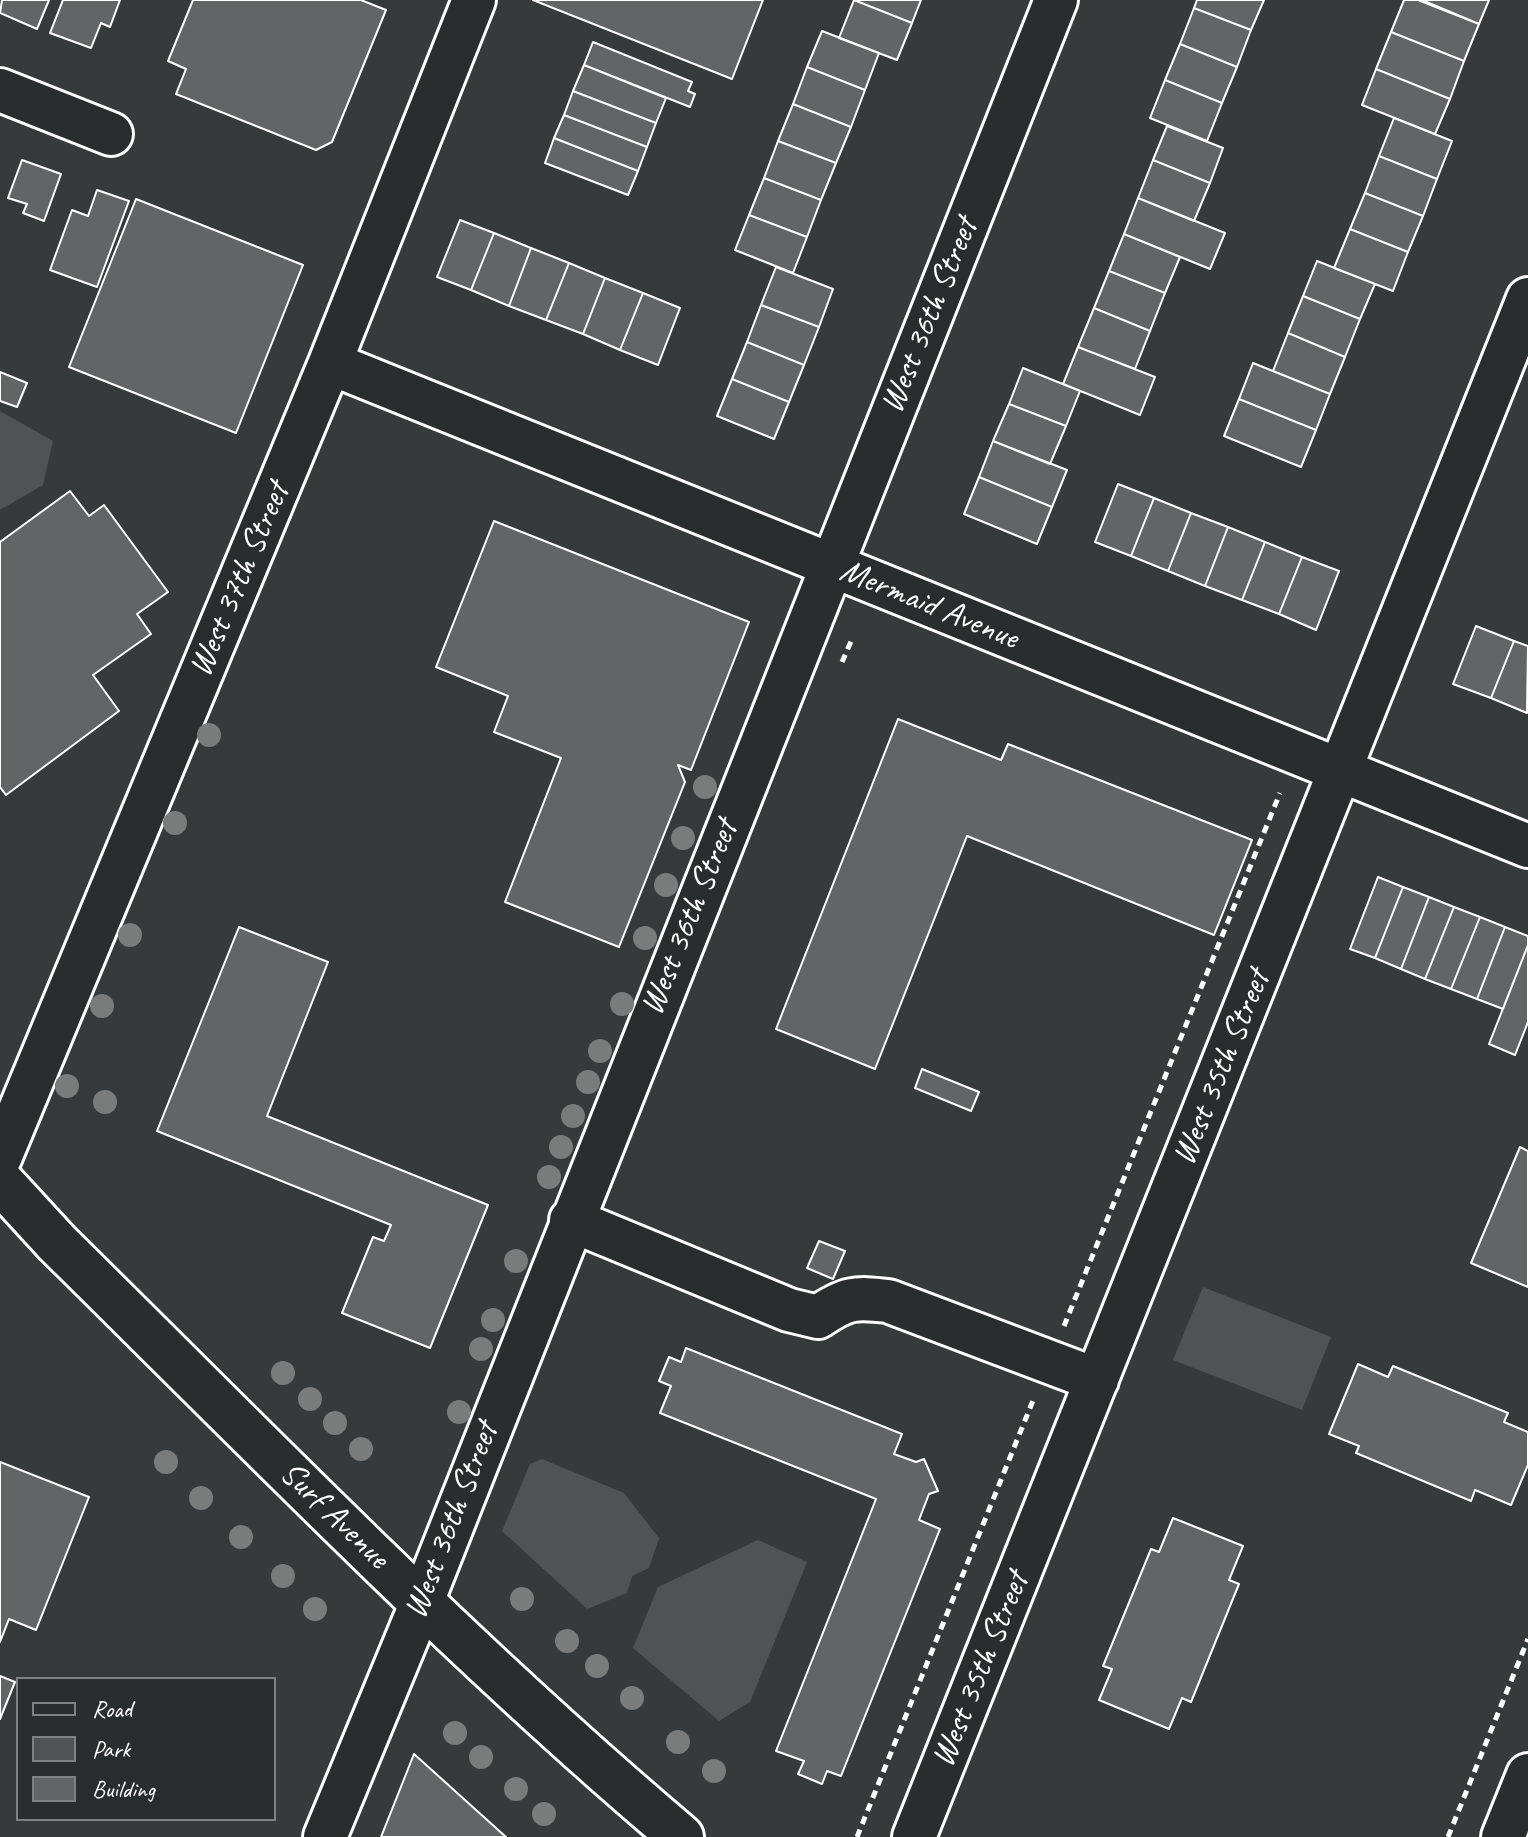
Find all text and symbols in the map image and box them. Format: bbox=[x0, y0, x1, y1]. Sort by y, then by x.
street label: West 36th Street bbox=[872, 213, 988, 419]
street label: West 37th Street bbox=[181, 477, 299, 683]
street label: Mermaid Avenue bbox=[834, 551, 1024, 659]
street label: West 36th Street bbox=[632, 815, 748, 1021]
street label: West 35th Street bbox=[1164, 965, 1280, 1171]
street label: West 36th Street bbox=[396, 1417, 508, 1625]
street label: Surf Avenue bbox=[271, 1454, 397, 1578]
street label: West 35th Street bbox=[923, 1567, 1039, 1773]
legend bbox=[16, 1677, 276, 1821]
text: Road bbox=[92, 1694, 132, 1724]
text: Park bbox=[92, 1734, 130, 1764]
text: Building bbox=[92, 1774, 155, 1804]

